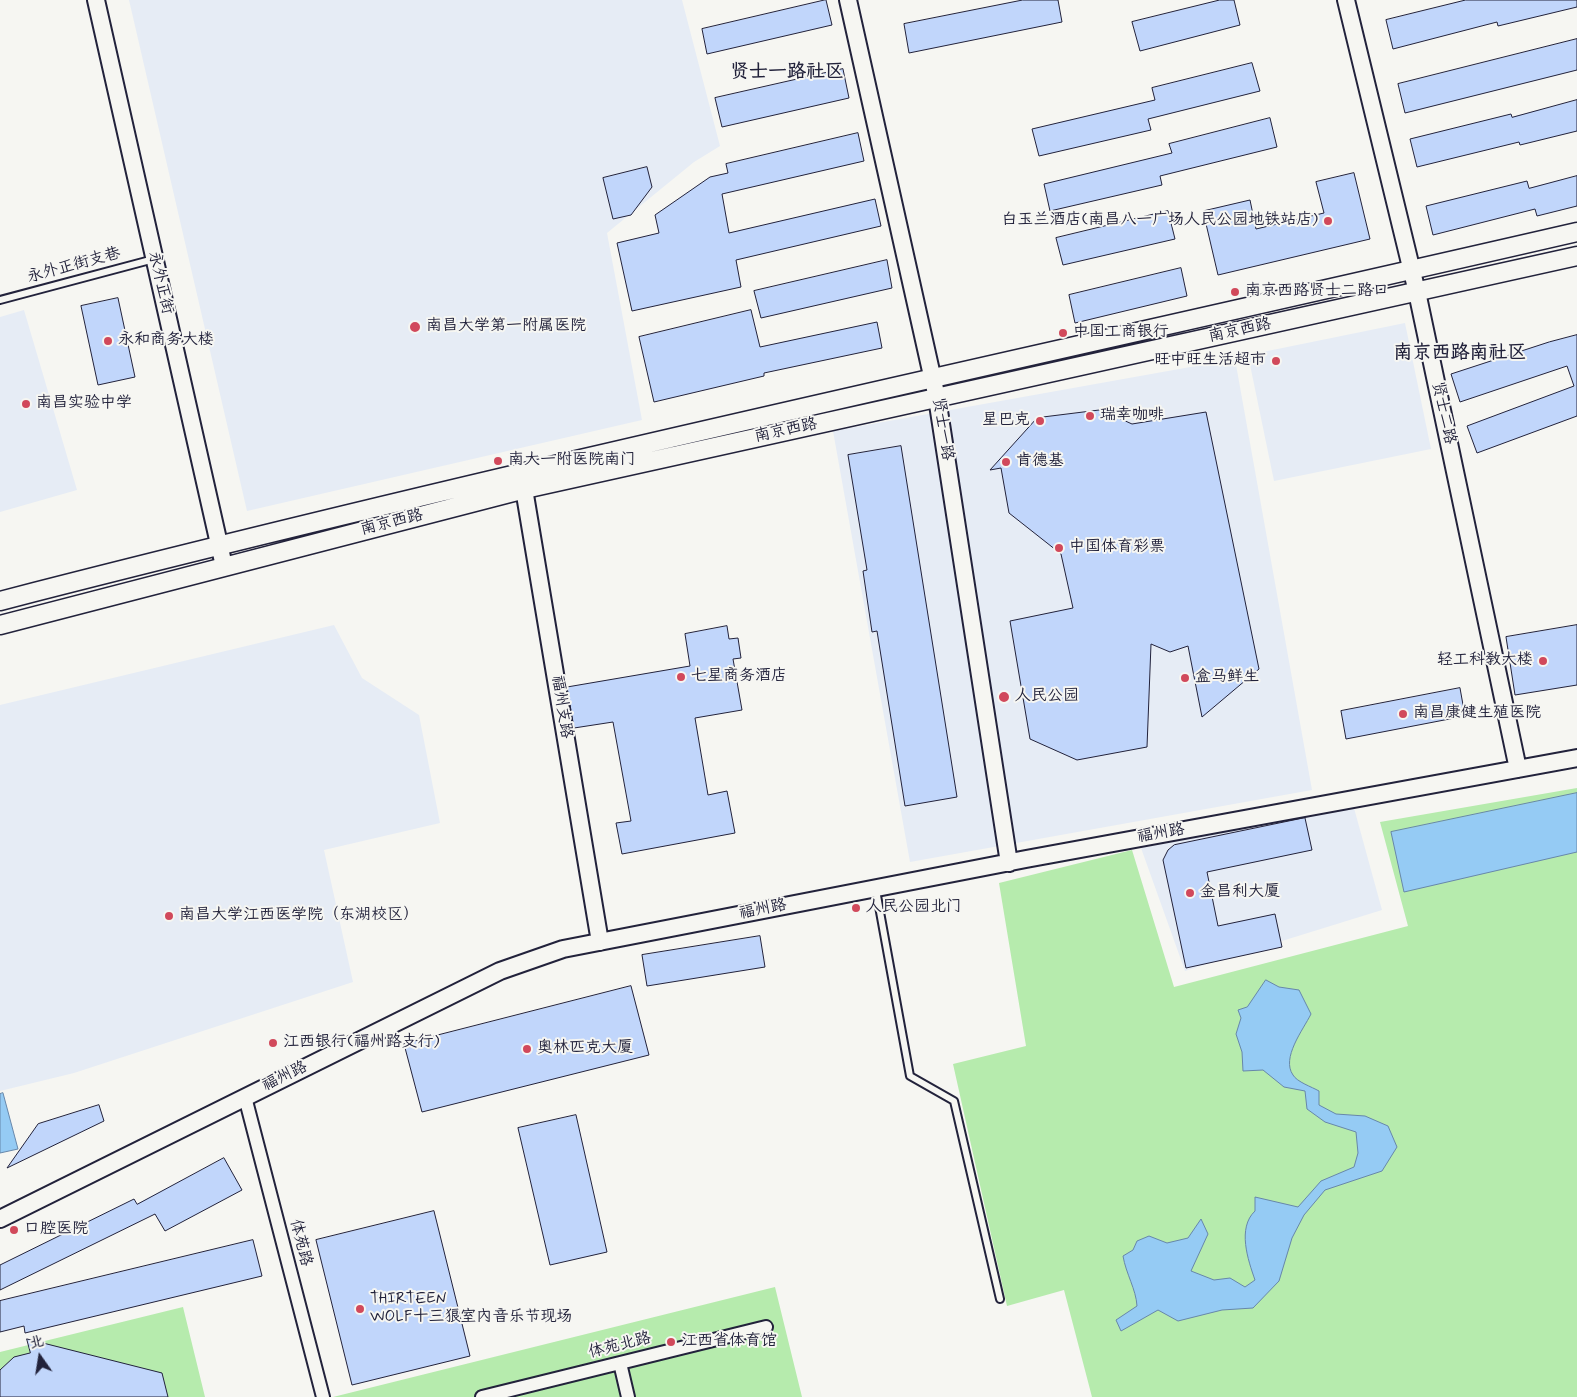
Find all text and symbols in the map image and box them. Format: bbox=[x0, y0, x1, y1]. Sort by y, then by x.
district label: 贤士一路社区 bbox=[730, 62, 844, 84]
place label: 白玉兰酒店(南昌八一广场人民公园地铁站店) bbox=[1001, 211, 1318, 231]
marker: 白玉兰酒店(南昌八一广场人民公园地铁站店) bbox=[1322, 215, 1334, 227]
street label: 永外正街支巷 bbox=[25, 244, 123, 288]
street label: 永外正街 bbox=[143, 250, 177, 316]
place label: 南京西路贤士二路口 bbox=[1245, 282, 1389, 302]
marker: 南京西路贤士二路口 bbox=[1229, 286, 1241, 298]
street label: 南京西路 bbox=[1207, 315, 1273, 347]
place label: 南昌大学第一附属医院 bbox=[426, 317, 586, 337]
marker: 南昌大学第一附属医院 bbox=[408, 320, 422, 334]
place label: 中国工商银行 bbox=[1073, 323, 1169, 343]
marker: 中国工商银行 bbox=[1057, 327, 1069, 339]
place label: 永和商务大楼 bbox=[118, 331, 214, 351]
marker: 永和商务大楼 bbox=[102, 335, 114, 347]
district label: 南京西路南社区 bbox=[1394, 343, 1526, 365]
place label: 旺中旺生活超市 bbox=[1154, 351, 1266, 371]
marker: 旺中旺生活超市 bbox=[1270, 355, 1282, 367]
street label: 贤士二路 bbox=[1427, 380, 1459, 446]
place label: 南昌实验中学 bbox=[36, 394, 132, 414]
street label: 贤士一路 bbox=[928, 396, 956, 462]
marker: 南昌实验中学 bbox=[20, 398, 32, 410]
place label: 瑞幸咖啡 bbox=[1100, 406, 1164, 426]
marker: 瑞幸咖啡 bbox=[1084, 410, 1096, 422]
place label: 星巴克 bbox=[982, 411, 1030, 431]
street label: 南京西路 bbox=[753, 415, 819, 447]
marker: 星巴克 bbox=[1034, 415, 1046, 427]
place label: 南大一附医院南门 bbox=[508, 451, 636, 471]
place label: 肯德基 bbox=[1016, 452, 1064, 472]
marker: 南大一附医院南门 bbox=[492, 455, 504, 467]
marker: 肯德基 bbox=[1000, 456, 1012, 468]
street label: 南京西路 bbox=[359, 506, 425, 540]
place label: 中国体育彩票 bbox=[1069, 538, 1165, 558]
marker: 中国体育彩票 bbox=[1053, 542, 1065, 554]
place label: 轻工科教大楼 bbox=[1437, 651, 1533, 671]
marker: 轻工科教大楼 bbox=[1537, 655, 1549, 667]
place label: 七星商务酒店 bbox=[691, 667, 787, 687]
place label: 盒马鲜生 bbox=[1195, 668, 1259, 688]
marker: 七星商务酒店 bbox=[675, 671, 687, 683]
marker: 盒马鲜生 bbox=[1179, 672, 1191, 684]
street label: 福州支路 bbox=[547, 674, 575, 740]
place label: 人民公园 bbox=[1015, 687, 1079, 707]
marker: 人民公园 bbox=[997, 690, 1011, 704]
place label: 南昌康健生殖医院 bbox=[1413, 704, 1541, 724]
marker: 南昌康健生殖医院 bbox=[1397, 708, 1409, 720]
street label: 福州路 bbox=[1136, 820, 1186, 848]
place label: 金昌利大厦 bbox=[1200, 883, 1280, 903]
marker: 金昌利大厦 bbox=[1184, 887, 1196, 899]
street label: 福州路 bbox=[738, 896, 788, 924]
place label: 人民公园北门 bbox=[866, 898, 962, 918]
marker: 人民公园北门 bbox=[850, 902, 862, 914]
place label: 南昌大学江西医学院（东湖校区） bbox=[179, 906, 419, 926]
marker: 南昌大学江西医学院（东湖校区） bbox=[163, 910, 175, 922]
place label: 江西银行(福州路支行) bbox=[283, 1033, 440, 1053]
marker: 江西银行(福州路支行) bbox=[267, 1037, 279, 1049]
place label: 奥林匹克大厦 bbox=[537, 1039, 633, 1059]
marker: 奥林匹克大厦 bbox=[521, 1043, 533, 1055]
street label: 福州路 bbox=[259, 1058, 311, 1096]
street label: 体苑路 bbox=[285, 1217, 315, 1269]
place label: 口腔医院 bbox=[24, 1220, 88, 1240]
marker: 口腔医院 bbox=[8, 1224, 20, 1236]
place label: THIRTEEN WOLF十三狼室内音乐节现场 bbox=[370, 1290, 572, 1328]
marker: THIRTEEN WOLF十三狼室内音乐节现场 bbox=[354, 1303, 366, 1315]
street label: 体苑北路 bbox=[587, 1329, 653, 1363]
north arrow bbox=[15, 1332, 65, 1382]
text: 北 bbox=[28, 1332, 45, 1353]
place label: 江西省体育馆 bbox=[681, 1332, 777, 1352]
marker: 江西省体育馆 bbox=[665, 1336, 677, 1348]

